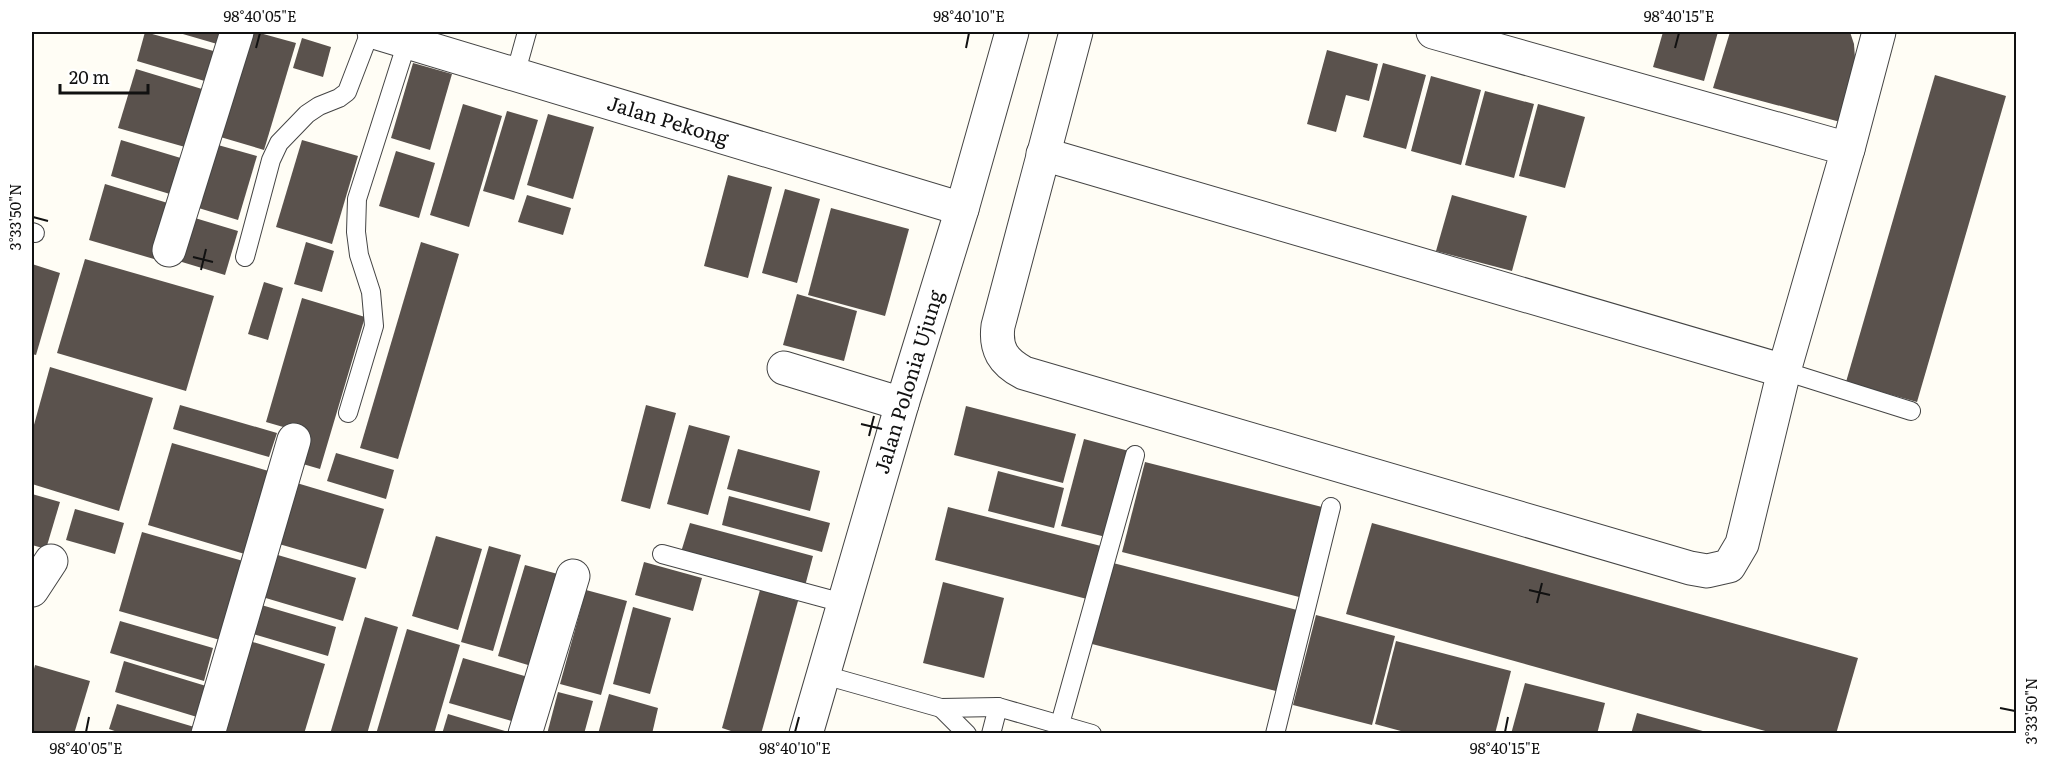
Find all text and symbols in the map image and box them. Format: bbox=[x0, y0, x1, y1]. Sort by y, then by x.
text: 98°40'05"E bbox=[223, 4, 297, 27]
text: 98°40'10"E bbox=[933, 4, 1005, 27]
text: 98°40'15"E bbox=[1644, 4, 1714, 27]
scale bar bbox=[60, 57, 148, 95]
text: 20 m bbox=[69, 63, 110, 90]
street label: Jalan Pekong bbox=[604, 86, 734, 152]
text: 3°33'50"N bbox=[3, 183, 26, 251]
street label: Jalan Polonia Ujung bbox=[865, 285, 950, 477]
text: 3°33'50"N bbox=[2019, 677, 2042, 745]
text: 98°40'05"E bbox=[49, 736, 123, 759]
text: 98°40'10"E bbox=[759, 736, 831, 759]
text: 98°40'15"E bbox=[1470, 736, 1540, 759]

